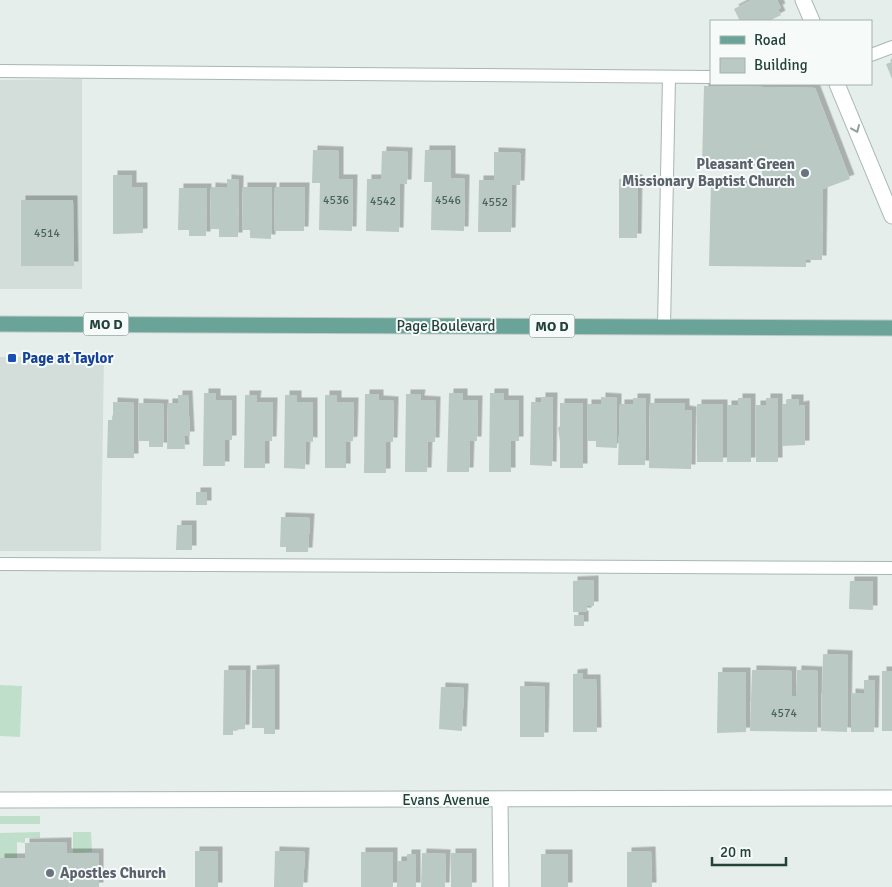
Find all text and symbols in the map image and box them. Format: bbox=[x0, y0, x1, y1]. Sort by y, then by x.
legend bbox=[710, 20, 872, 85]
text: Road bbox=[754, 31, 786, 49]
text: Building bbox=[754, 56, 808, 74]
one-way arrow bbox=[849, 124, 860, 133]
place label: Pleasant Green Missionary Baptist Church bbox=[622, 155, 795, 190]
marker: Pleasant Green Missionary Baptist Church bbox=[799, 167, 811, 179]
house number: 4536 bbox=[323, 193, 349, 208]
house number: 4546 bbox=[435, 193, 461, 208]
house number: 4542 bbox=[370, 194, 396, 209]
house number: 4552 bbox=[482, 195, 508, 210]
house number: 4514 bbox=[34, 226, 60, 241]
road number: MO D bbox=[84, 312, 128, 336]
road number: MO D bbox=[530, 314, 574, 338]
street label: Page Boulevard bbox=[397, 317, 495, 335]
place label: Page at Taylor bbox=[22, 349, 113, 367]
marker: Page at Taylor bbox=[6, 352, 18, 364]
house number: 4574 bbox=[771, 706, 797, 721]
street label: Evans Avenue bbox=[402, 791, 490, 809]
scale bar bbox=[712, 834, 786, 866]
text: 20 m bbox=[720, 843, 751, 861]
place label: Apostles Church bbox=[60, 864, 166, 882]
marker: Apostles Church bbox=[44, 867, 56, 879]

